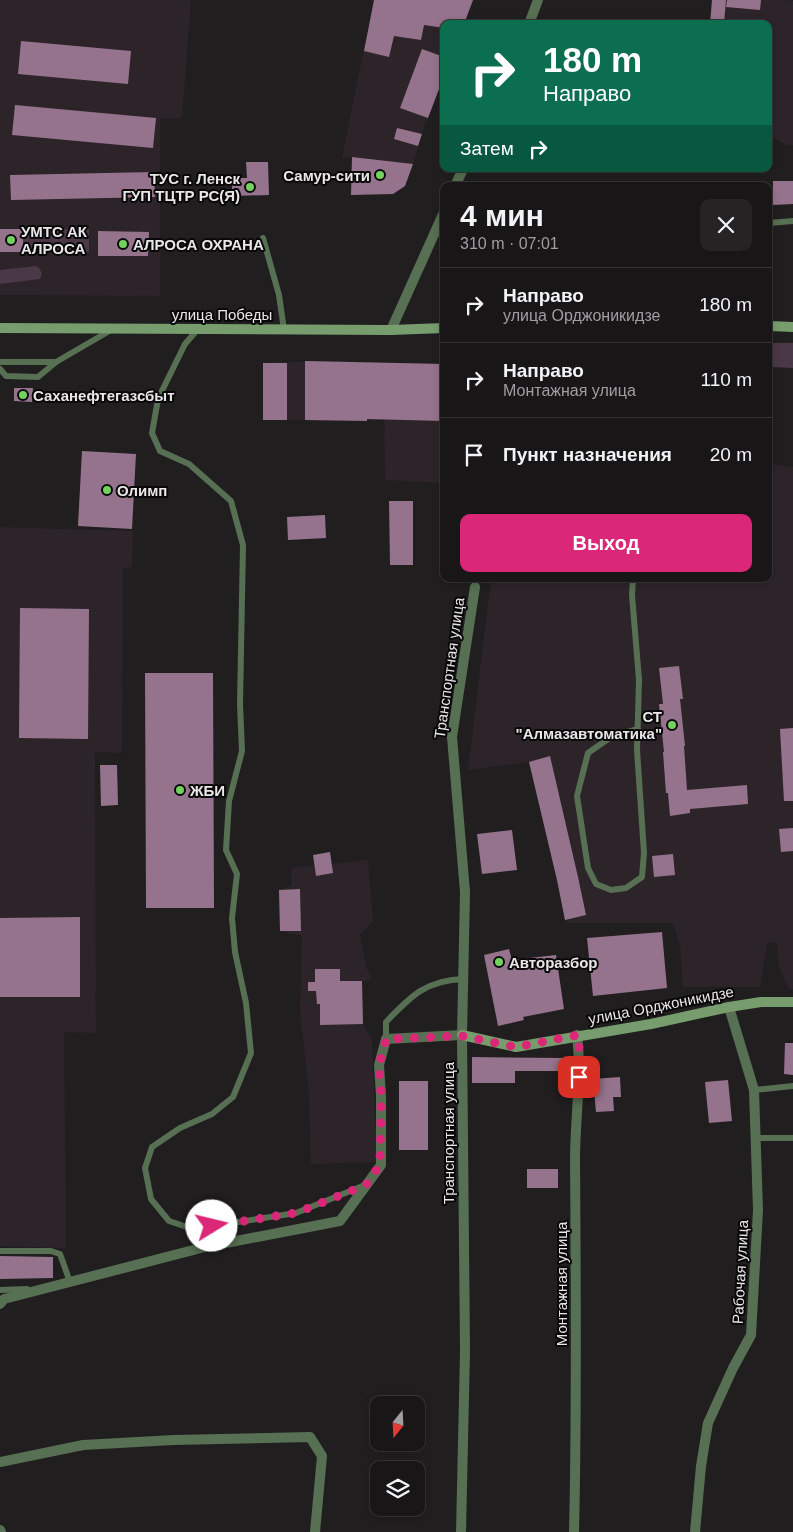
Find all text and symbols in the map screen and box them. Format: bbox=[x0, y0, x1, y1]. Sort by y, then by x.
icon: right bbox=[460, 40, 525, 105]
text: 180 m bbox=[543, 40, 642, 79]
text: Направо bbox=[543, 81, 631, 106]
icon: right bbox=[524, 135, 552, 163]
text: Затем bbox=[460, 138, 514, 159]
place label: Самур-сити bbox=[283, 167, 370, 184]
marker: Самур-сити bbox=[374, 169, 386, 181]
place label: ТУС г. Ленск ГУП ТЦТР РС(Я) bbox=[123, 170, 240, 204]
marker: ТУС г. Ленск ГУП ТЦТР РС(Я) bbox=[244, 181, 256, 193]
text: 4 мин bbox=[460, 199, 544, 232]
button: close bbox=[700, 199, 752, 251]
place label: УМТС АК АЛРОСА bbox=[21, 223, 88, 257]
marker: УМТС АК АЛРОСА bbox=[5, 234, 17, 246]
text: 310 m · 07:01 bbox=[460, 235, 559, 252]
place label: АЛРОСА ОХРАНА bbox=[133, 236, 264, 253]
marker: АЛРОСА ОХРАНА bbox=[117, 238, 129, 250]
text: Направо bbox=[503, 285, 584, 306]
icon: right bbox=[460, 291, 488, 319]
text: 180 m bbox=[699, 294, 752, 315]
street label: улица Победы bbox=[172, 306, 272, 323]
text: улица Орджоникидзе bbox=[503, 307, 660, 324]
text: Направо bbox=[503, 360, 584, 381]
icon: right bbox=[460, 366, 488, 394]
text: 110 m bbox=[701, 369, 752, 390]
text: Монтажная улица bbox=[503, 382, 636, 399]
place label: Саханефтегазсбыт bbox=[33, 387, 174, 404]
marker: Саханефтегазсбыт bbox=[17, 389, 29, 401]
icon: arrive bbox=[460, 441, 488, 469]
text: Пункт назначения bbox=[503, 444, 672, 465]
text: 20 m bbox=[710, 444, 752, 465]
place label: Олимп bbox=[117, 482, 167, 499]
marker: Олимп bbox=[101, 484, 113, 496]
button: Выход bbox=[460, 514, 752, 572]
street label: Транспортная улица bbox=[431, 596, 467, 740]
place label: СТ "Алмазавтоматика" bbox=[516, 708, 662, 742]
marker: СТ "Алмазавтоматика" bbox=[666, 719, 678, 731]
place label: ЖБИ bbox=[189, 782, 225, 799]
marker: ЖБИ bbox=[174, 784, 186, 796]
place label: Авторазбор bbox=[509, 954, 598, 971]
marker: Авторазбор bbox=[493, 956, 505, 968]
street label: улица Орджоникидзе bbox=[587, 983, 735, 1027]
pin bbox=[558, 1056, 600, 1098]
street label: Транспортная улица bbox=[440, 1061, 457, 1204]
icon: arrive bbox=[565, 1063, 593, 1091]
position arrow bbox=[185, 1199, 237, 1251]
street label: Рабочая улица bbox=[729, 1219, 751, 1324]
street label: Монтажная улица bbox=[553, 1221, 570, 1346]
north arrow bbox=[370, 1396, 425, 1451]
map controls bbox=[370, 1396, 425, 1516]
button: layers bbox=[370, 1461, 425, 1516]

